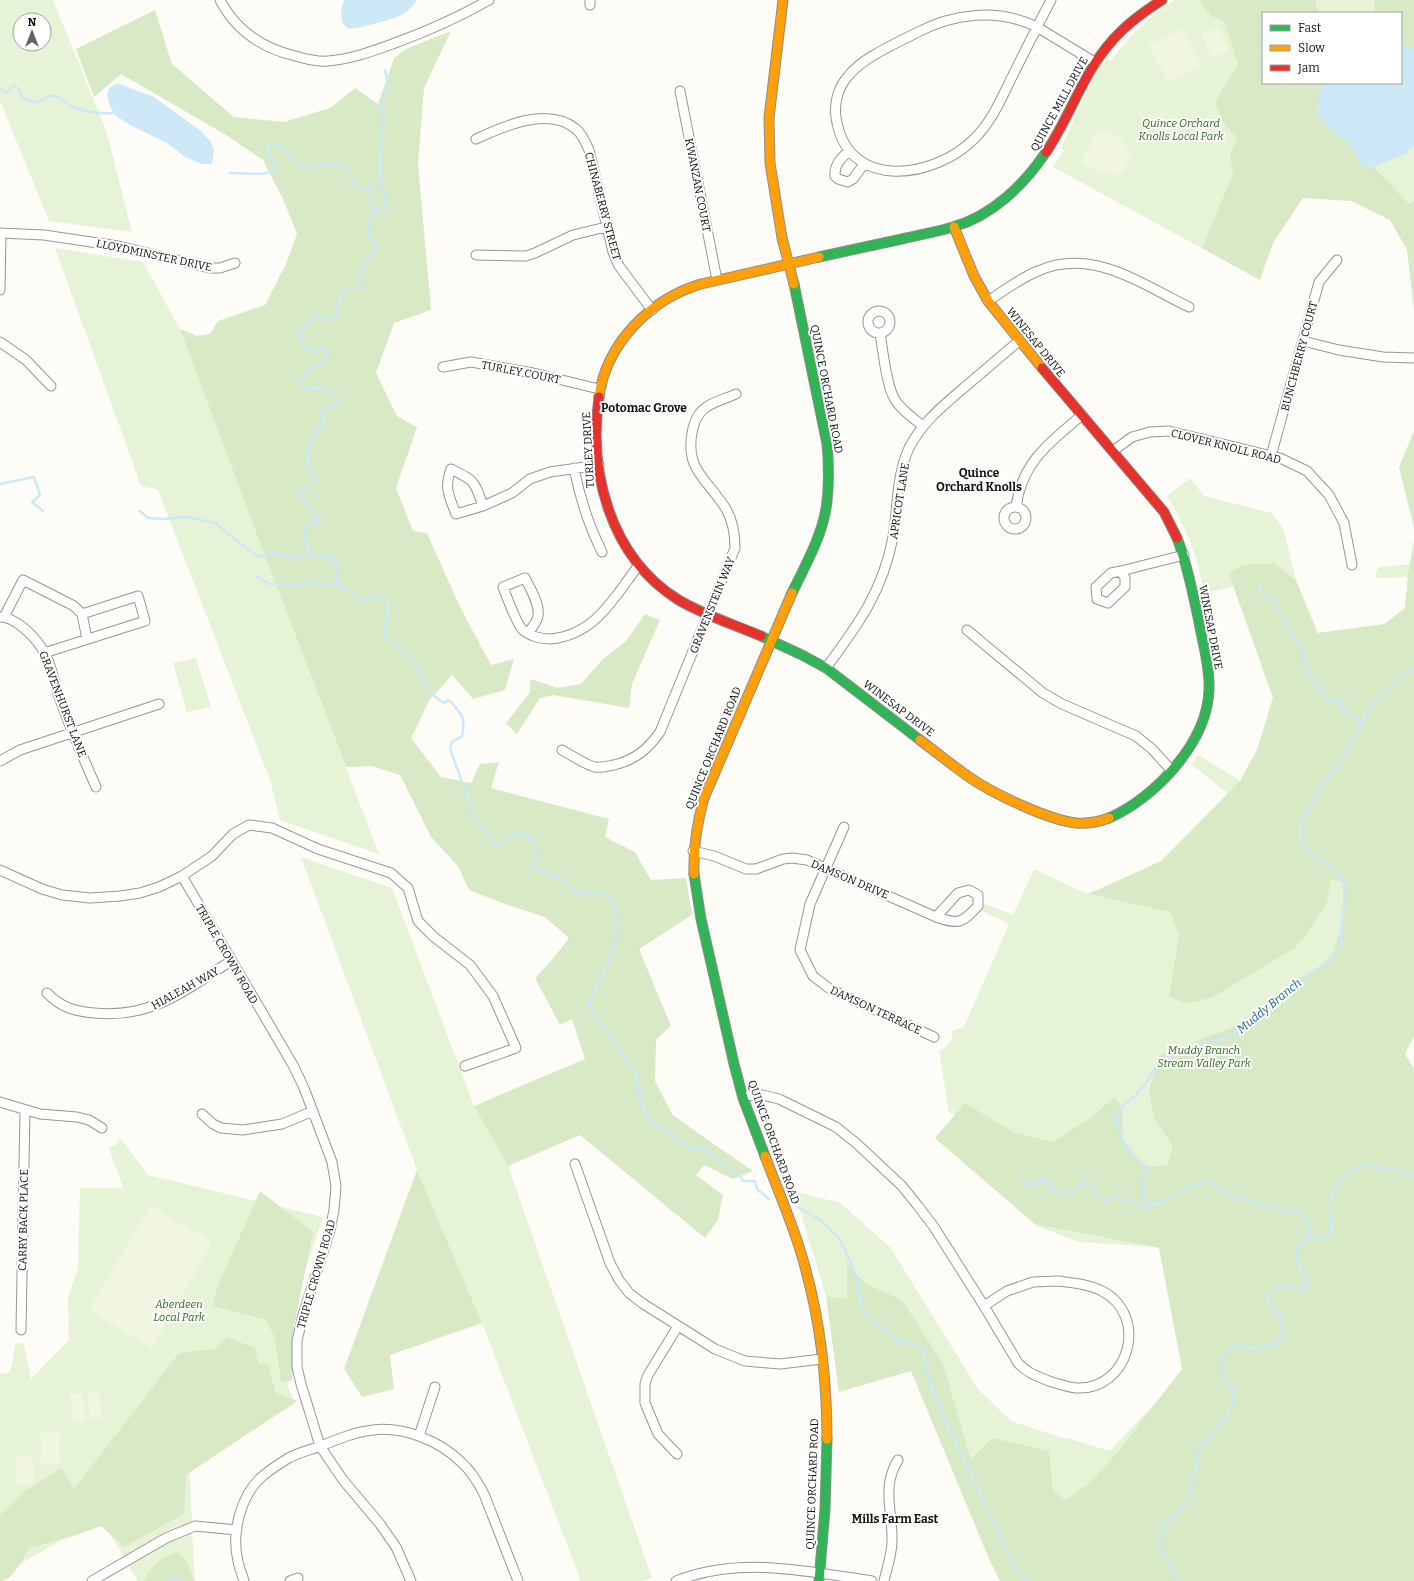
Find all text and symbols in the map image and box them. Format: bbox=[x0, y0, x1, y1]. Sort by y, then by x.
north arrow bbox=[12, 12, 52, 52]
legend bbox=[1262, 12, 1402, 84]
text: N bbox=[28, 16, 37, 29]
text: Fast bbox=[1298, 21, 1322, 35]
text: Slow bbox=[1298, 41, 1325, 55]
street label: QUINCE MILL DRIVE bbox=[1028, 55, 1091, 154]
text: Jam bbox=[1297, 61, 1320, 75]
park label: Quince Orchard Knolls Local Park bbox=[1139, 117, 1225, 143]
street label: KWANZAN COURT bbox=[682, 137, 713, 234]
street label: CHINABERRY STREET bbox=[582, 151, 623, 262]
street label: LLOYDMINSTER DRIVE bbox=[95, 237, 213, 274]
street label: BUNCHBERRY COURT bbox=[1279, 299, 1321, 412]
street label: WINESAP DRIVE bbox=[1004, 305, 1068, 380]
street label: QUINCE ORCHARD ROAD bbox=[808, 324, 845, 455]
street label: TURLEY COURT bbox=[480, 358, 562, 387]
district label: Potomac Grove bbox=[601, 401, 687, 415]
street label: TURLEY DRIVE bbox=[580, 411, 597, 489]
street label: CLOVER KNOLL ROAD bbox=[1169, 427, 1282, 466]
street label: APRICOT LANE bbox=[887, 462, 912, 540]
district label: Quince Orchard Knolls bbox=[936, 466, 1022, 494]
street label: GRAVENSTEIN WAY bbox=[687, 554, 738, 655]
street label: WINESAP DRIVE bbox=[1196, 584, 1225, 671]
street label: GRAVENHURST LANE bbox=[36, 649, 89, 759]
street label: WINESAP DRIVE bbox=[861, 677, 937, 739]
street label: QUINCE ORCHARD ROAD bbox=[683, 685, 744, 811]
street label: DAMSON DRIVE bbox=[809, 857, 891, 902]
street label: TRIPLE CROWN ROAD bbox=[193, 902, 260, 1006]
street label: HIALEAH WAY bbox=[149, 964, 222, 1012]
water label: Muddy Branch bbox=[1234, 976, 1304, 1036]
street label: DAMSON TERRACE bbox=[828, 984, 924, 1037]
park label: Muddy Branch Stream Valley Park bbox=[1157, 1044, 1252, 1070]
street label: QUINCE ORCHARD ROAD bbox=[745, 1078, 802, 1206]
street label: CARRY BACK PLACE bbox=[16, 1169, 31, 1271]
street label: TRIPLE CROWN ROAD bbox=[295, 1218, 338, 1330]
park label: Aberdeen Local Park bbox=[153, 1298, 206, 1324]
street label: QUINCE ORCHARD ROAD bbox=[804, 1418, 821, 1550]
district label: Mills Farm East bbox=[852, 1512, 939, 1526]

